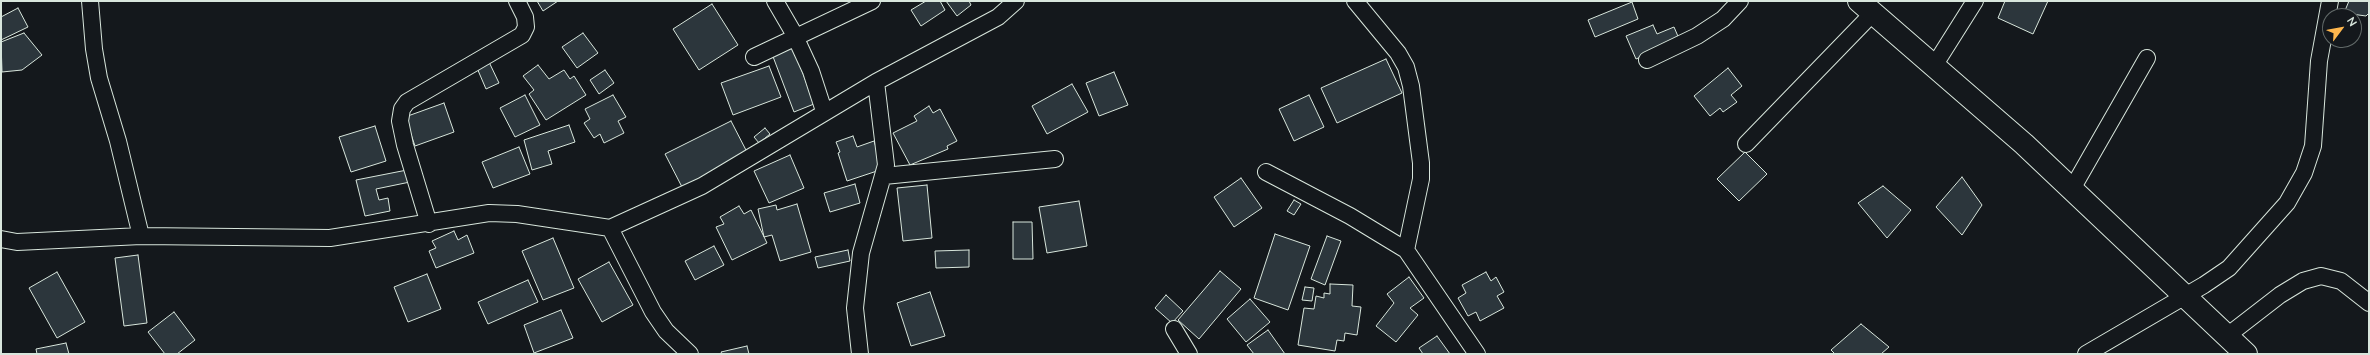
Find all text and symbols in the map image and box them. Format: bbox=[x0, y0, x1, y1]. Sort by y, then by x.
north arrow bbox=[2322, 8, 2362, 48]
text: N bbox=[2343, 14, 2360, 29]

